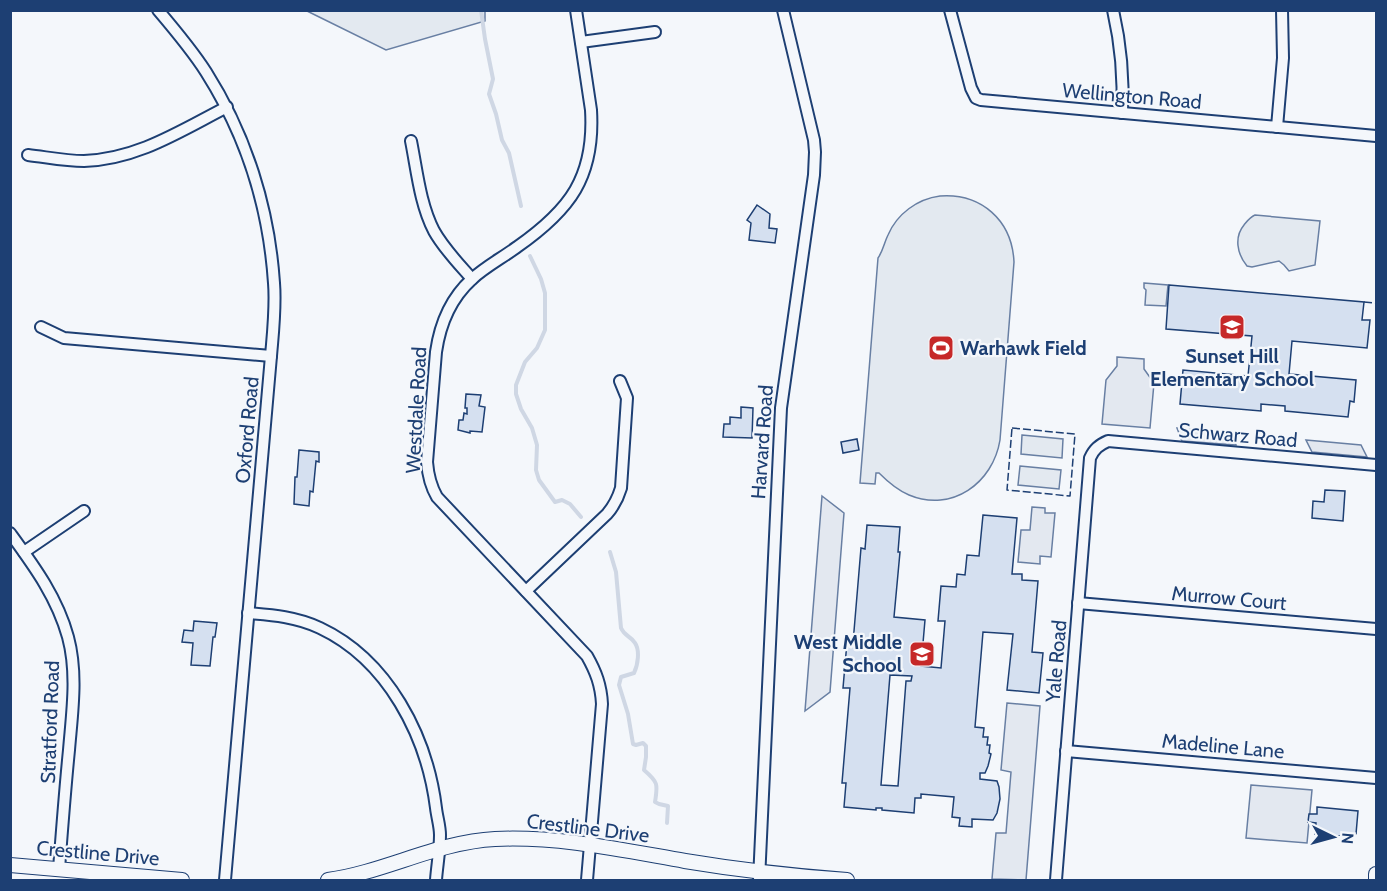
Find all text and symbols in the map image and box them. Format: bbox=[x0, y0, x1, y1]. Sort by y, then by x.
street label: Wellington Road bbox=[1061, 78, 1203, 114]
school or university icon: Sunset Hill Elementary School bbox=[1217, 312, 1247, 342]
sports icon: Warhawk Field bbox=[926, 333, 956, 363]
place label: Warhawk Field bbox=[960, 336, 1087, 360]
place label: Sunset Hill Elementary School bbox=[1150, 344, 1314, 391]
street label: Westdale Road bbox=[401, 346, 431, 474]
street label: Oxford Road bbox=[230, 376, 264, 484]
street label: Harvard Road bbox=[746, 384, 778, 500]
street label: Schwarz Road bbox=[1178, 418, 1298, 452]
street label: Murrow Court bbox=[1171, 581, 1288, 615]
street label: Yale Road bbox=[1040, 619, 1072, 704]
place label: West Middle School bbox=[794, 630, 902, 677]
school or university icon: West Middle School bbox=[907, 639, 937, 669]
street label: Stratford Road bbox=[36, 660, 64, 784]
street label: Madeline Lane bbox=[1161, 729, 1285, 763]
north arrow bbox=[1303, 807, 1363, 867]
street label: Crestline Drive bbox=[525, 809, 651, 847]
text: N bbox=[1337, 832, 1357, 845]
street label: Crestline Drive bbox=[36, 836, 160, 870]

